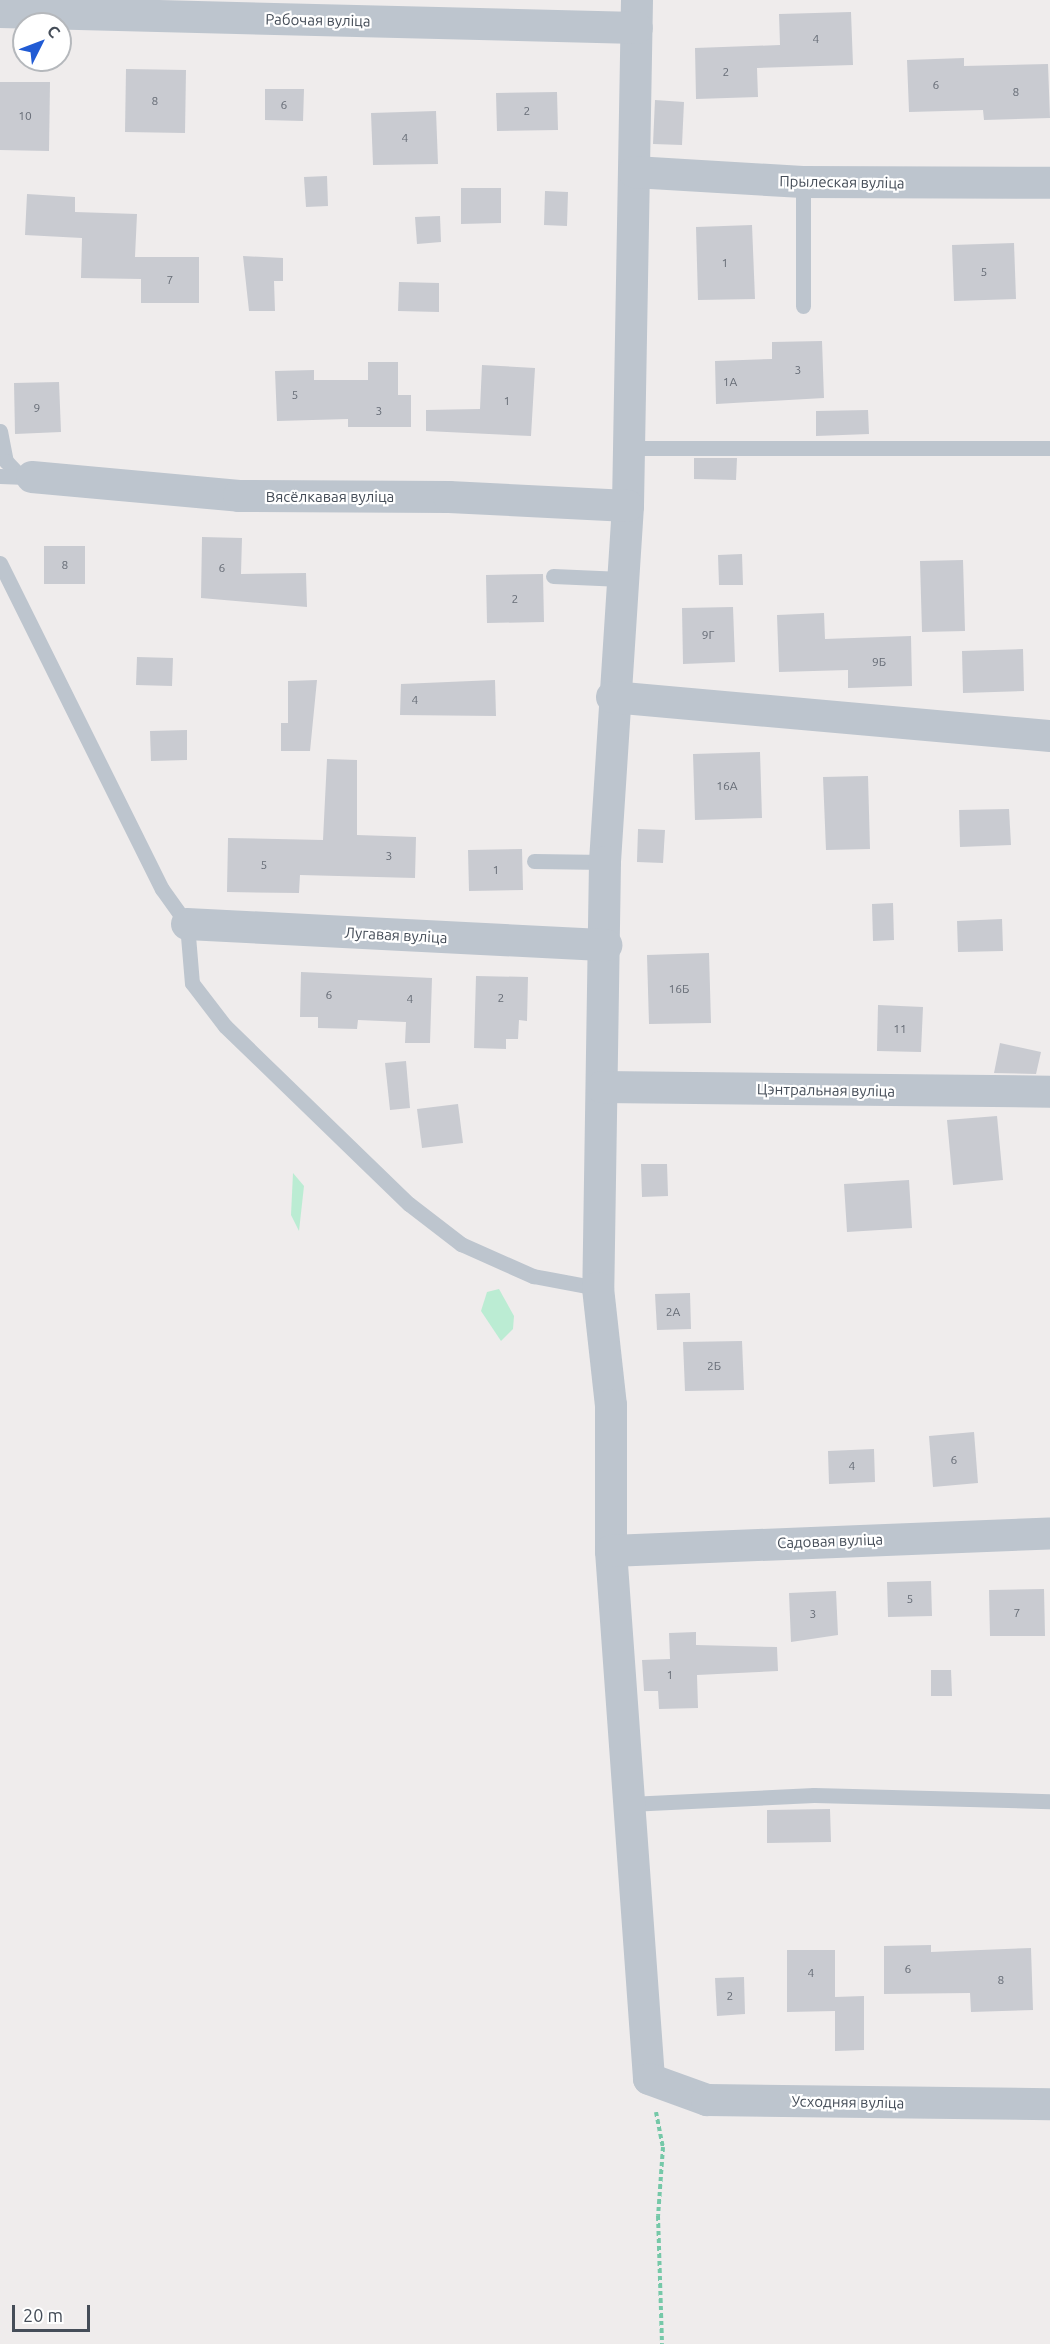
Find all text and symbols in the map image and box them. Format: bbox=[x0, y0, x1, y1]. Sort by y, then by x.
street label: Рабочая вуліца bbox=[265, 10, 371, 30]
north arrow bbox=[12, 12, 72, 72]
text: С bbox=[44, 21, 64, 41]
house number: 4 bbox=[813, 32, 819, 46]
house number: 2 bbox=[723, 65, 729, 79]
house number: 6 bbox=[933, 78, 939, 92]
house number: 8 bbox=[1013, 85, 1019, 99]
house number: 8 bbox=[152, 94, 158, 108]
house number: 6 bbox=[281, 98, 287, 112]
house number: 2 bbox=[524, 104, 530, 118]
house number: 10 bbox=[18, 109, 32, 123]
house number: 4 bbox=[402, 131, 408, 145]
street label: Прылеская вуліца bbox=[779, 172, 905, 192]
house number: 1 bbox=[722, 256, 728, 270]
house number: 5 bbox=[981, 265, 987, 279]
house number: 7 bbox=[167, 273, 173, 287]
house number: 3 bbox=[795, 363, 801, 377]
house number: 1А bbox=[723, 375, 737, 389]
house number: 5 bbox=[292, 388, 298, 402]
house number: 1 bbox=[504, 394, 510, 408]
house number: 9 bbox=[34, 401, 40, 415]
house number: 3 bbox=[376, 404, 382, 418]
street label: Вясёлкавая вуліца bbox=[266, 488, 394, 506]
house number: 8 bbox=[62, 558, 68, 572]
house number: 6 bbox=[219, 561, 225, 575]
house number: 2 bbox=[512, 592, 518, 606]
house number: 9Г bbox=[702, 628, 714, 642]
house number: 9Б bbox=[872, 655, 886, 669]
house number: 4 bbox=[412, 693, 418, 707]
house number: 16А bbox=[716, 779, 738, 793]
house number: 3 bbox=[386, 849, 392, 863]
house number: 5 bbox=[261, 858, 267, 872]
house number: 1 bbox=[493, 863, 499, 877]
street label: Лугавая вуліца bbox=[344, 923, 448, 947]
house number: 16Б bbox=[669, 982, 689, 996]
house number: 6 bbox=[326, 988, 332, 1002]
house number: 2 bbox=[498, 991, 504, 1005]
house number: 4 bbox=[407, 992, 413, 1006]
house number: 11 bbox=[893, 1022, 907, 1036]
street label: Цэнтральная вуліца bbox=[757, 1080, 895, 1100]
house number: 2А bbox=[666, 1305, 680, 1319]
house number: 2Б bbox=[707, 1359, 721, 1373]
house number: 6 bbox=[951, 1453, 957, 1467]
house number: 4 bbox=[849, 1459, 855, 1473]
street label: Садовая вуліца bbox=[777, 1530, 883, 1552]
house number: 5 bbox=[907, 1592, 913, 1606]
house number: 7 bbox=[1014, 1606, 1020, 1620]
house number: 3 bbox=[810, 1607, 816, 1621]
house number: 1 bbox=[667, 1668, 673, 1682]
house number: 6 bbox=[905, 1962, 911, 1976]
house number: 4 bbox=[808, 1966, 814, 1980]
house number: 8 bbox=[998, 1973, 1004, 1987]
house number: 2 bbox=[727, 1989, 733, 2003]
street label: Усходняя вуліца bbox=[792, 2092, 904, 2112]
scale bar bbox=[15, 2293, 93, 2331]
text: 20 m bbox=[23, 2305, 63, 2325]

